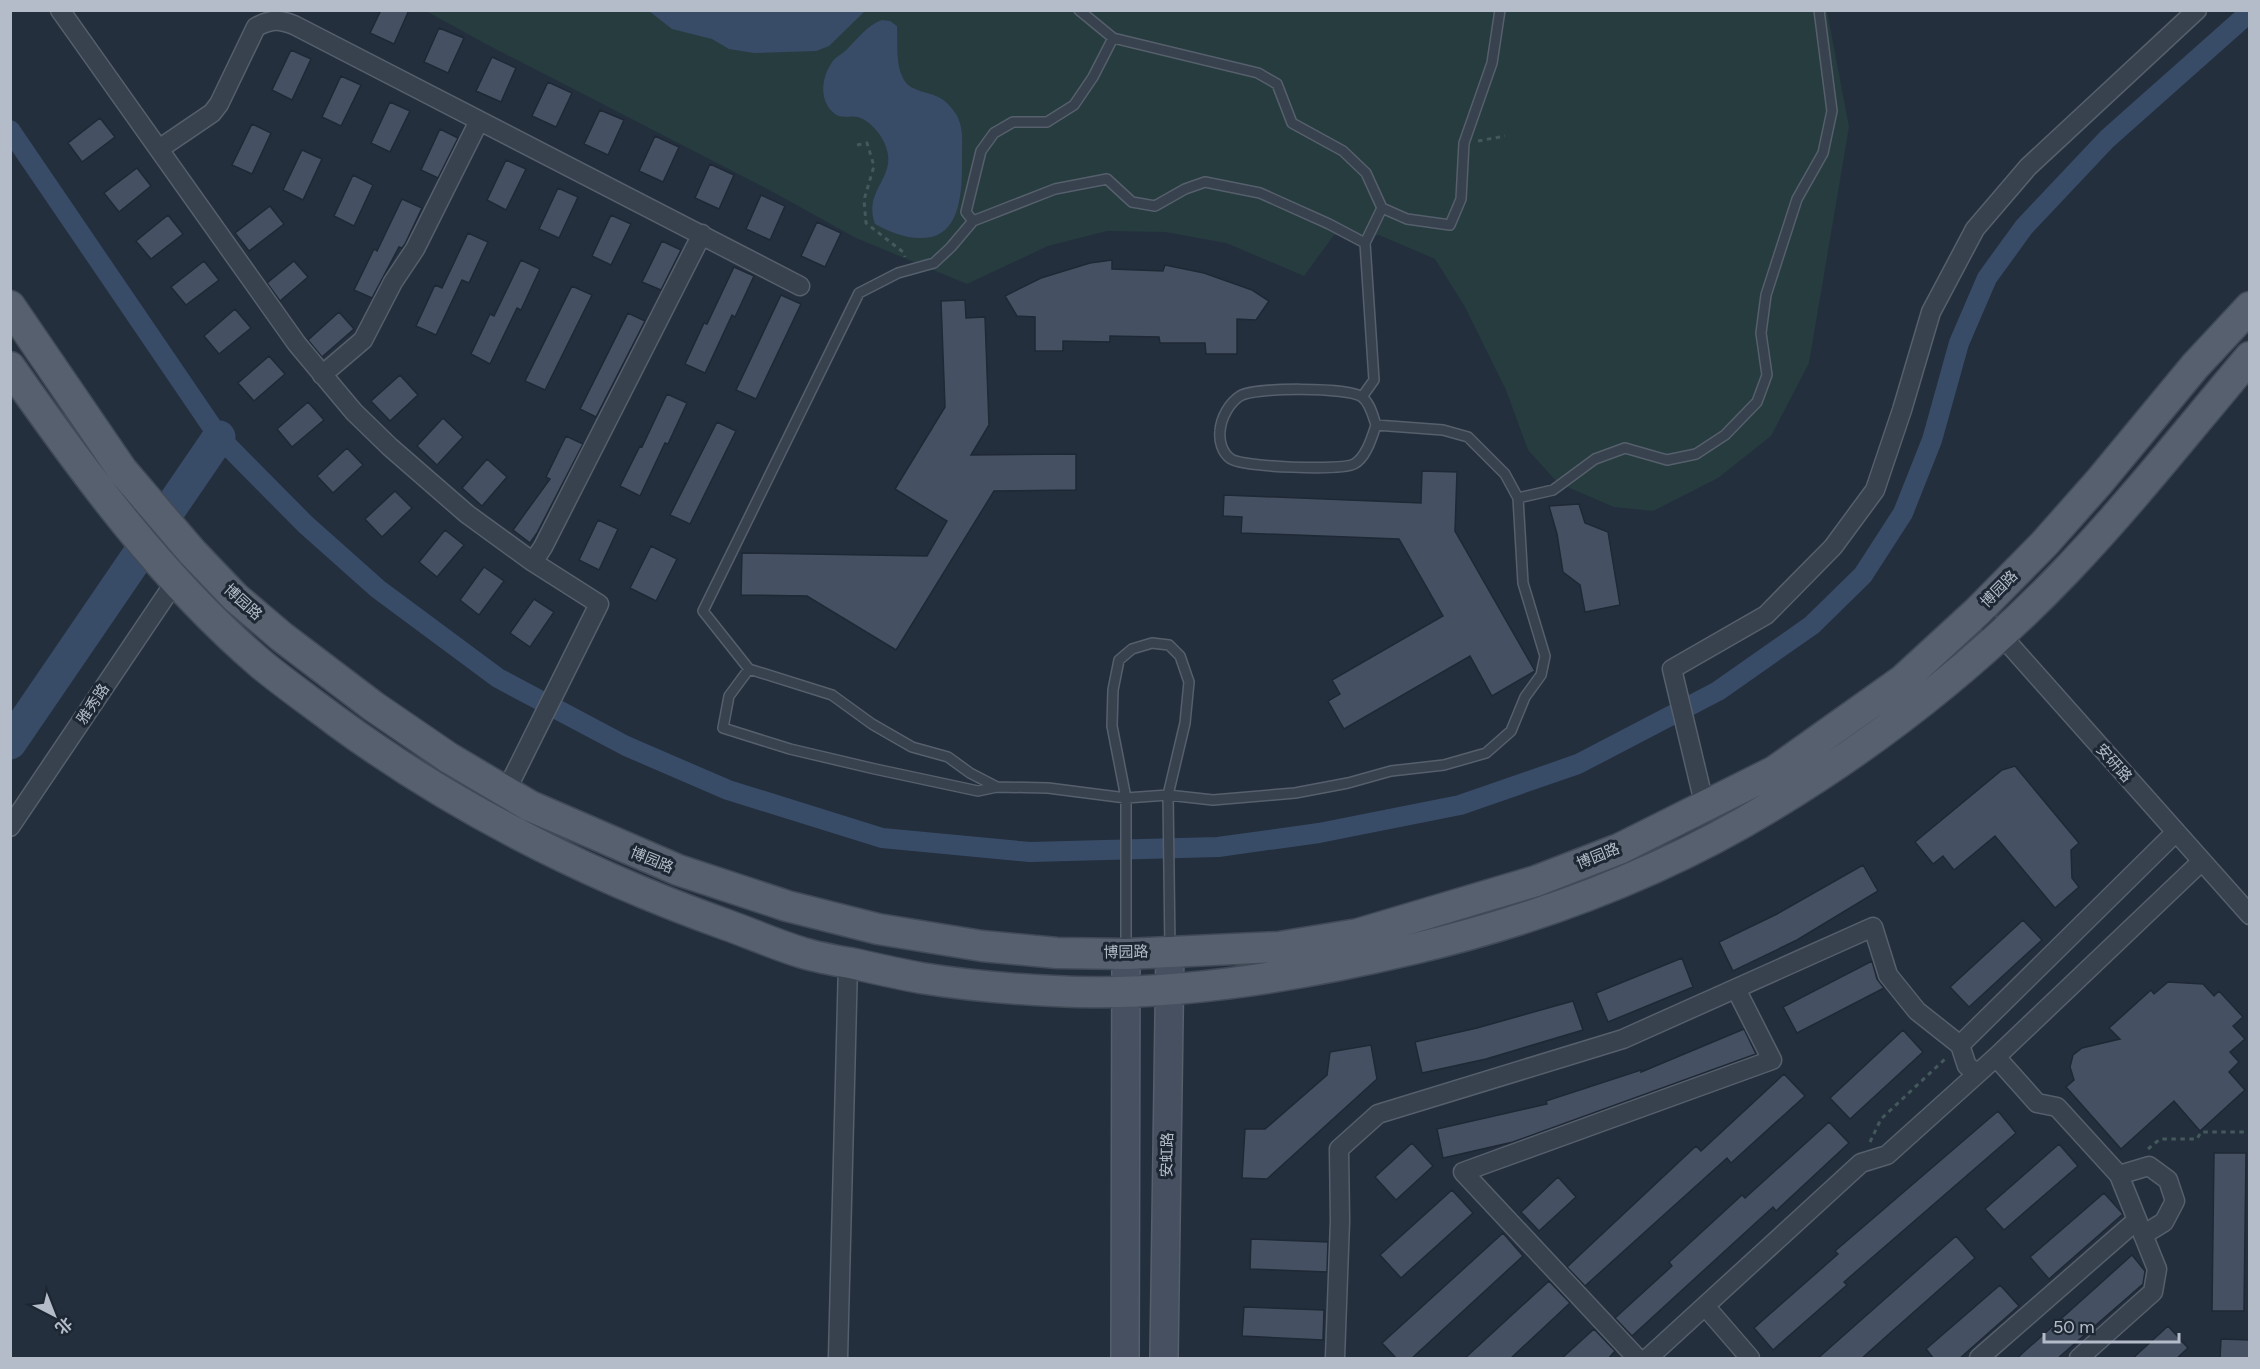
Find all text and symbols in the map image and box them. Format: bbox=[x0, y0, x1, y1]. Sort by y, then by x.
street label: 博园路 bbox=[1977, 567, 2021, 611]
street label: 博园路 bbox=[220, 580, 266, 624]
street label: 雅秀路 bbox=[73, 680, 113, 728]
street label: 安研路 bbox=[2092, 740, 2136, 786]
street label: 博园路 bbox=[1574, 839, 1622, 873]
street label: 博园路 bbox=[628, 843, 676, 877]
street label: 博园路 bbox=[1103, 943, 1149, 961]
street label: 安虹路 bbox=[1158, 1132, 1176, 1178]
north arrow bbox=[24, 1285, 84, 1345]
scale bar bbox=[2044, 1306, 2179, 1344]
text: 北 bbox=[51, 1313, 76, 1338]
text: 50 m bbox=[2053, 1316, 2095, 1338]

